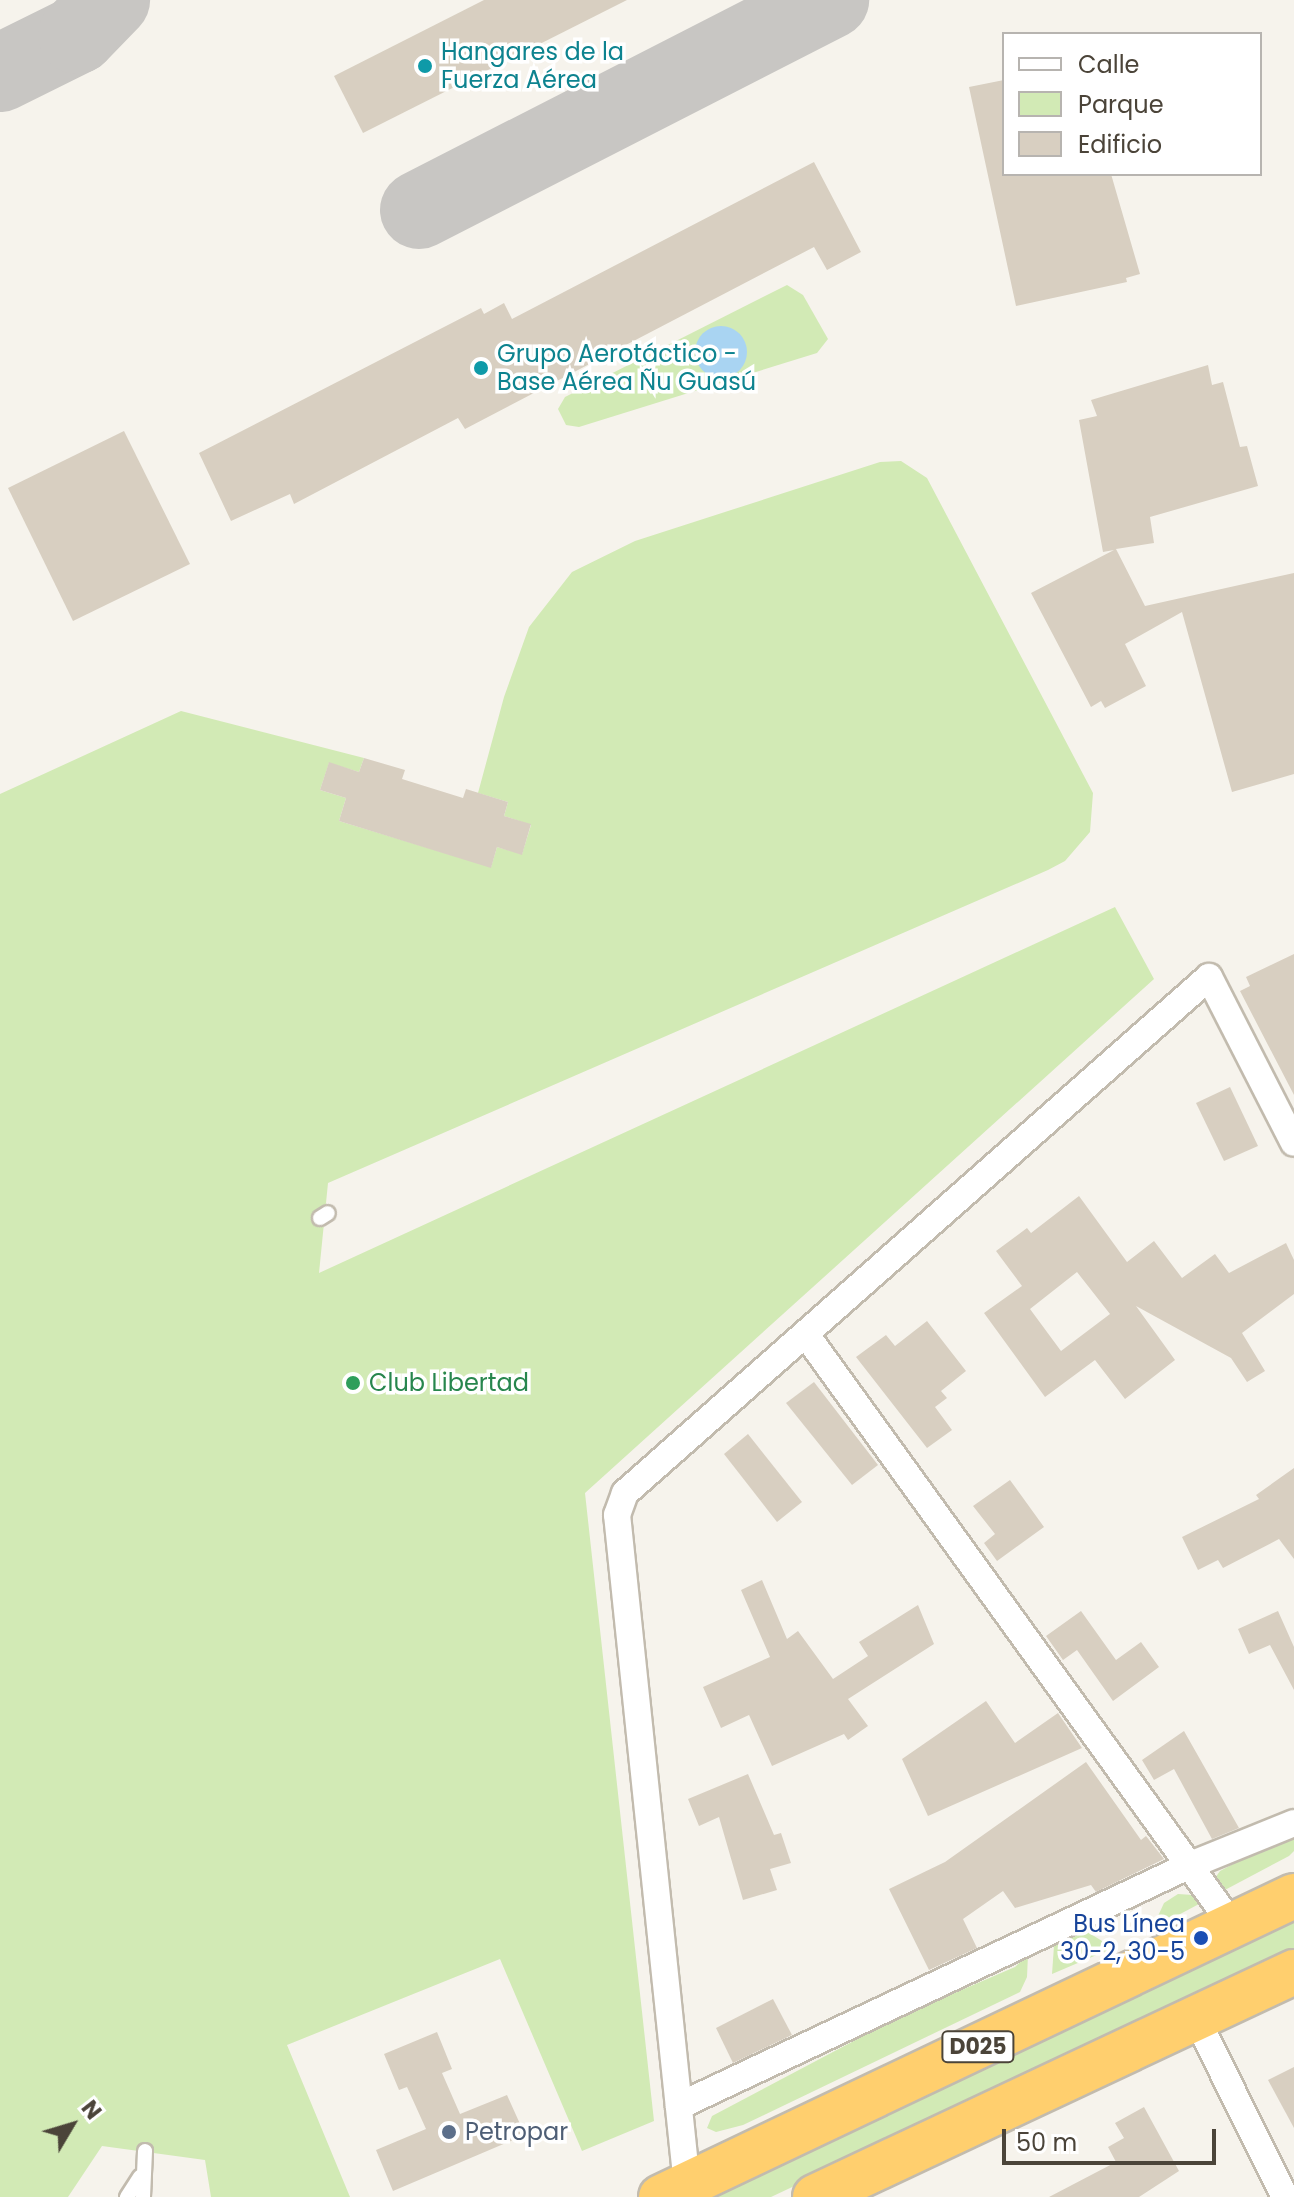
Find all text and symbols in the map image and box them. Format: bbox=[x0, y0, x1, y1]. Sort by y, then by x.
legend bbox=[1002, 32, 1262, 176]
place label: Hangares de la Fuerza Aérea bbox=[441, 38, 624, 94]
text: Calle bbox=[1078, 48, 1139, 81]
marker: Hangares de la Fuerza Aérea bbox=[416, 57, 434, 75]
text: Parque bbox=[1078, 88, 1164, 121]
text: Edificio bbox=[1078, 128, 1162, 161]
place label: Grupo Aerotáctico - Base Aérea Ñu Guasú bbox=[497, 340, 756, 396]
marker: Grupo Aerotáctico - Base Aérea Ñu Guasú bbox=[472, 359, 490, 377]
place label: Club Libertad bbox=[369, 1369, 529, 1397]
marker: Club Libertad bbox=[344, 1374, 362, 1392]
place label: Bus Línea 30-2, 30-5 bbox=[1060, 1910, 1185, 1966]
marker: Bus Línea 30-2, 30-5 bbox=[1192, 1929, 1210, 1947]
road number: D025 bbox=[940, 2029, 1016, 2065]
north arrow bbox=[32, 2085, 112, 2165]
text: N bbox=[74, 2094, 109, 2126]
scale bar bbox=[1006, 2113, 1220, 2163]
place label: Petropar bbox=[465, 2118, 568, 2146]
marker: Petropar bbox=[440, 2123, 458, 2141]
text: 50 m bbox=[1016, 2126, 1077, 2159]

